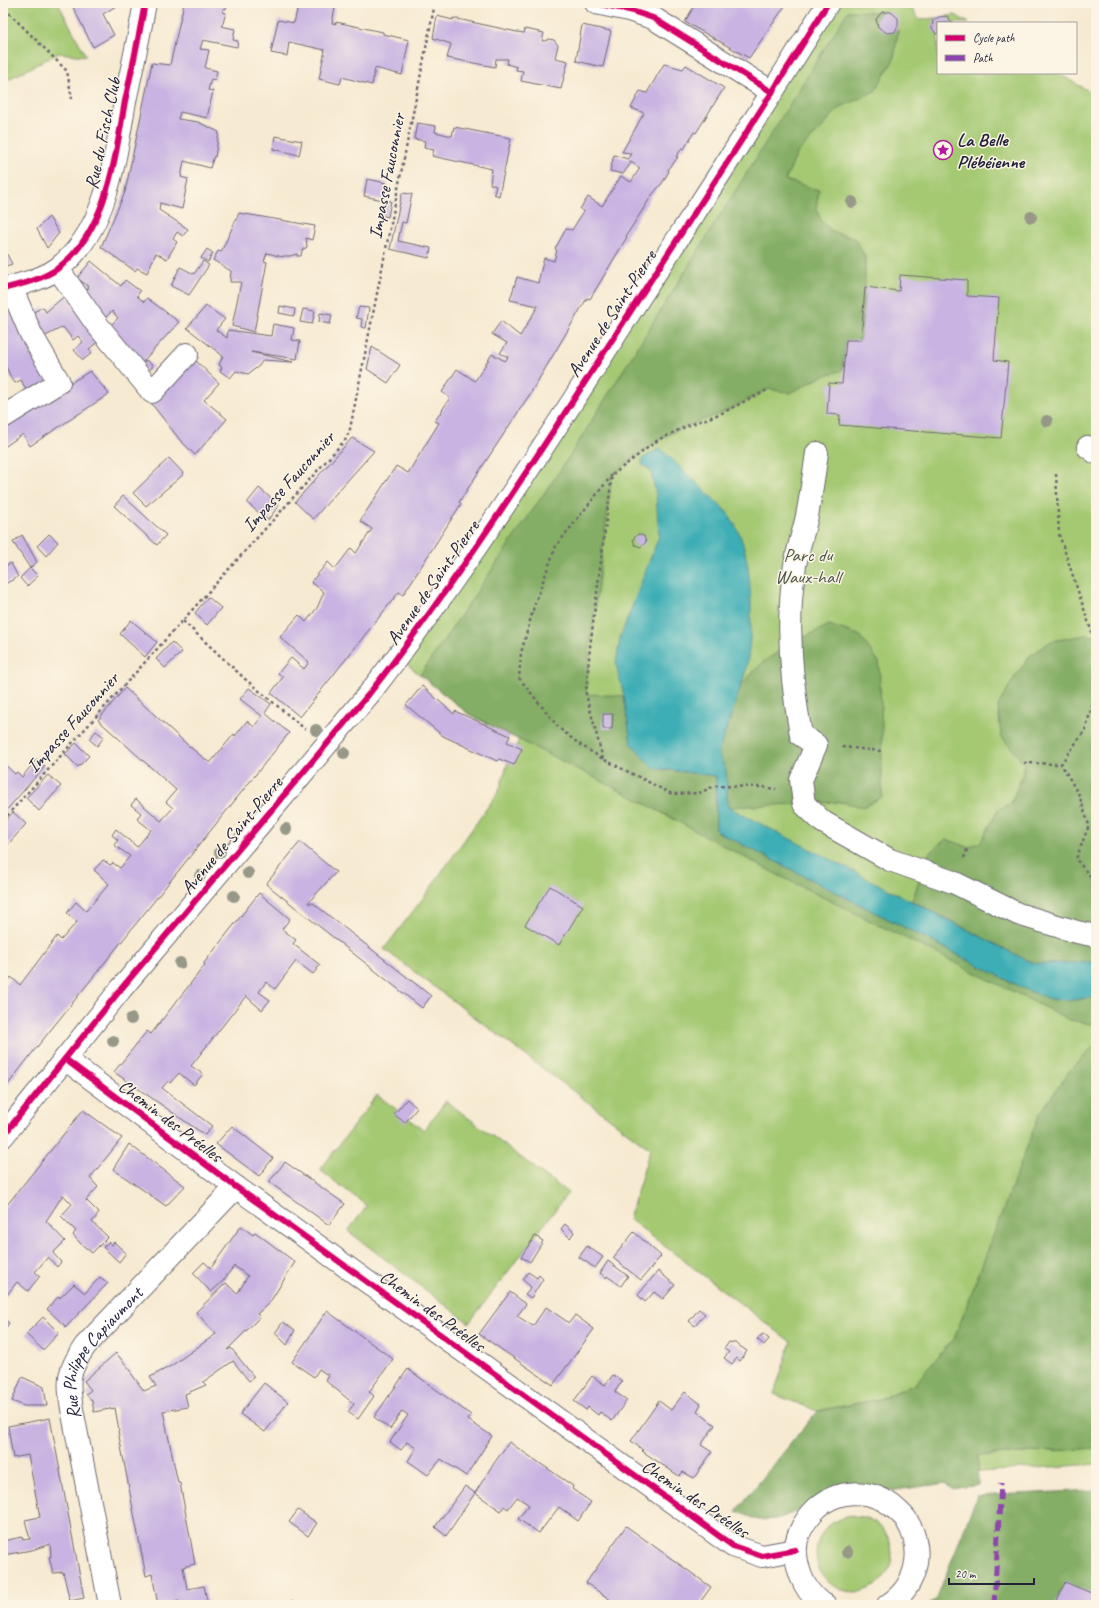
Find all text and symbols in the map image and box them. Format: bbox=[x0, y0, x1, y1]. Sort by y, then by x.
legend bbox=[937, 22, 1077, 74]
text: Cycle path bbox=[973, 30, 1015, 46]
text: Path bbox=[973, 50, 993, 66]
street label: Rue du Fisch Club bbox=[79, 73, 127, 191]
street label: Impasse Fauconnier bbox=[363, 110, 411, 241]
place label: La Belle Plébéienne bbox=[957, 128, 1026, 174]
place icon: La Belle Plébéienne bbox=[932, 139, 954, 161]
street label: Avenue de Saint-Pierre bbox=[562, 244, 663, 382]
street label: Impasse Fauconnier bbox=[237, 425, 341, 537]
street label: Avenue de Saint-Pierre bbox=[381, 514, 486, 649]
park label: Parc du Waux-hall bbox=[775, 543, 844, 589]
street label: Impasse Fauconnier bbox=[21, 666, 125, 778]
street label: Avenue de Saint-Pierre bbox=[175, 770, 289, 899]
street label: Chemin des Préelles bbox=[114, 1074, 228, 1169]
street label: Chemin des Préelles bbox=[375, 1265, 491, 1358]
street label: Rue Philippe Capiaumont bbox=[58, 1281, 149, 1421]
street label: Chemin des Préelles bbox=[637, 1454, 755, 1544]
scale bar bbox=[949, 1560, 1034, 1586]
text: 20 m bbox=[955, 1566, 977, 1582]

